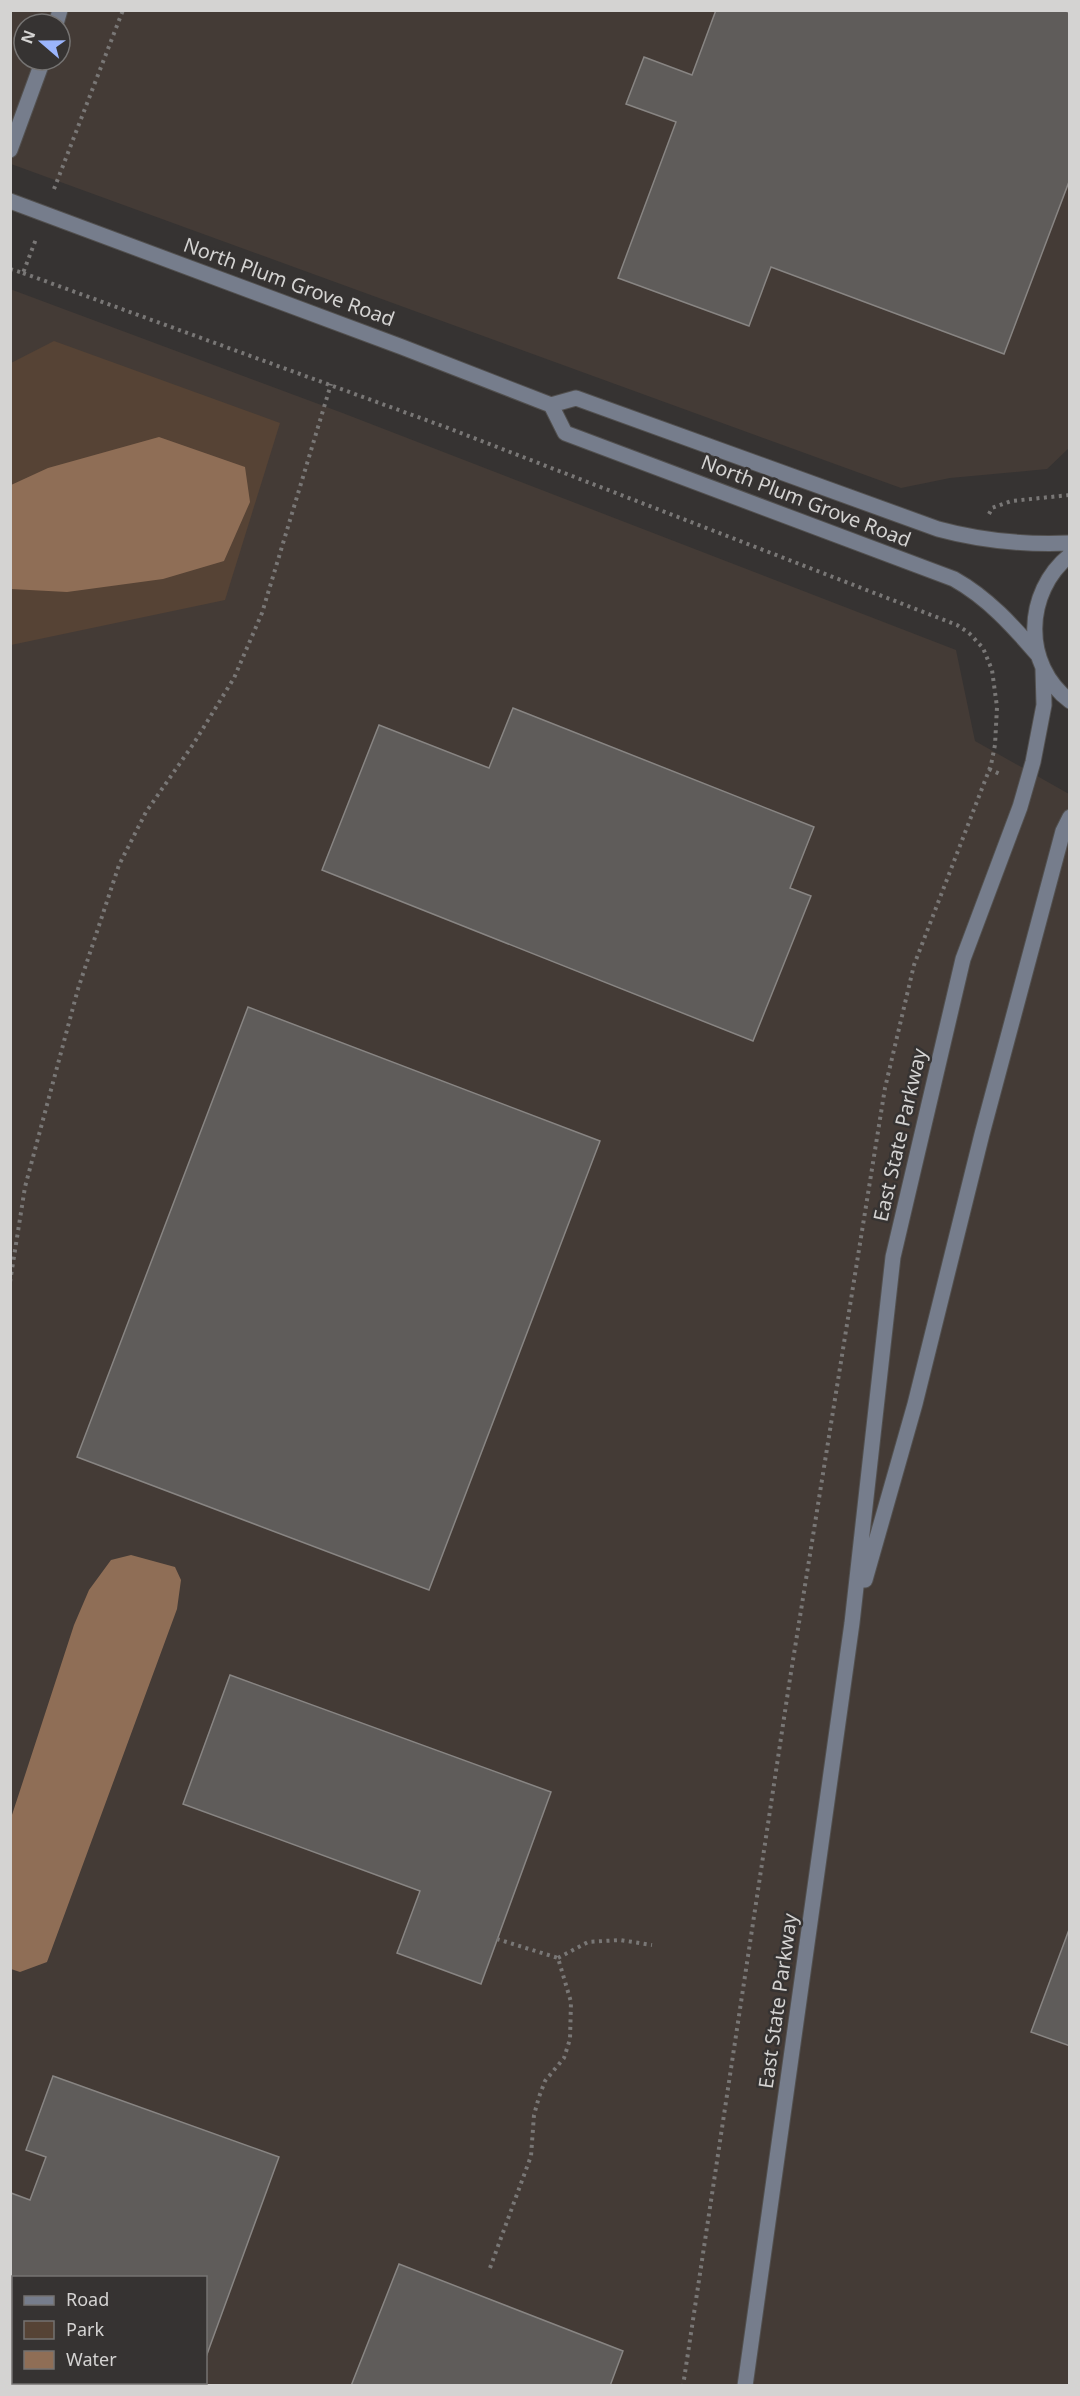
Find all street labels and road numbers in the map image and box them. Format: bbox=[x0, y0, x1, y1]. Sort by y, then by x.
street label: North Plum Grove Road bbox=[180, 231, 398, 332]
street label: North Plum Grove Road bbox=[697, 448, 915, 553]
street label: East State Parkway bbox=[866, 1045, 933, 1224]
street label: East State Parkway bbox=[752, 1911, 803, 2090]

